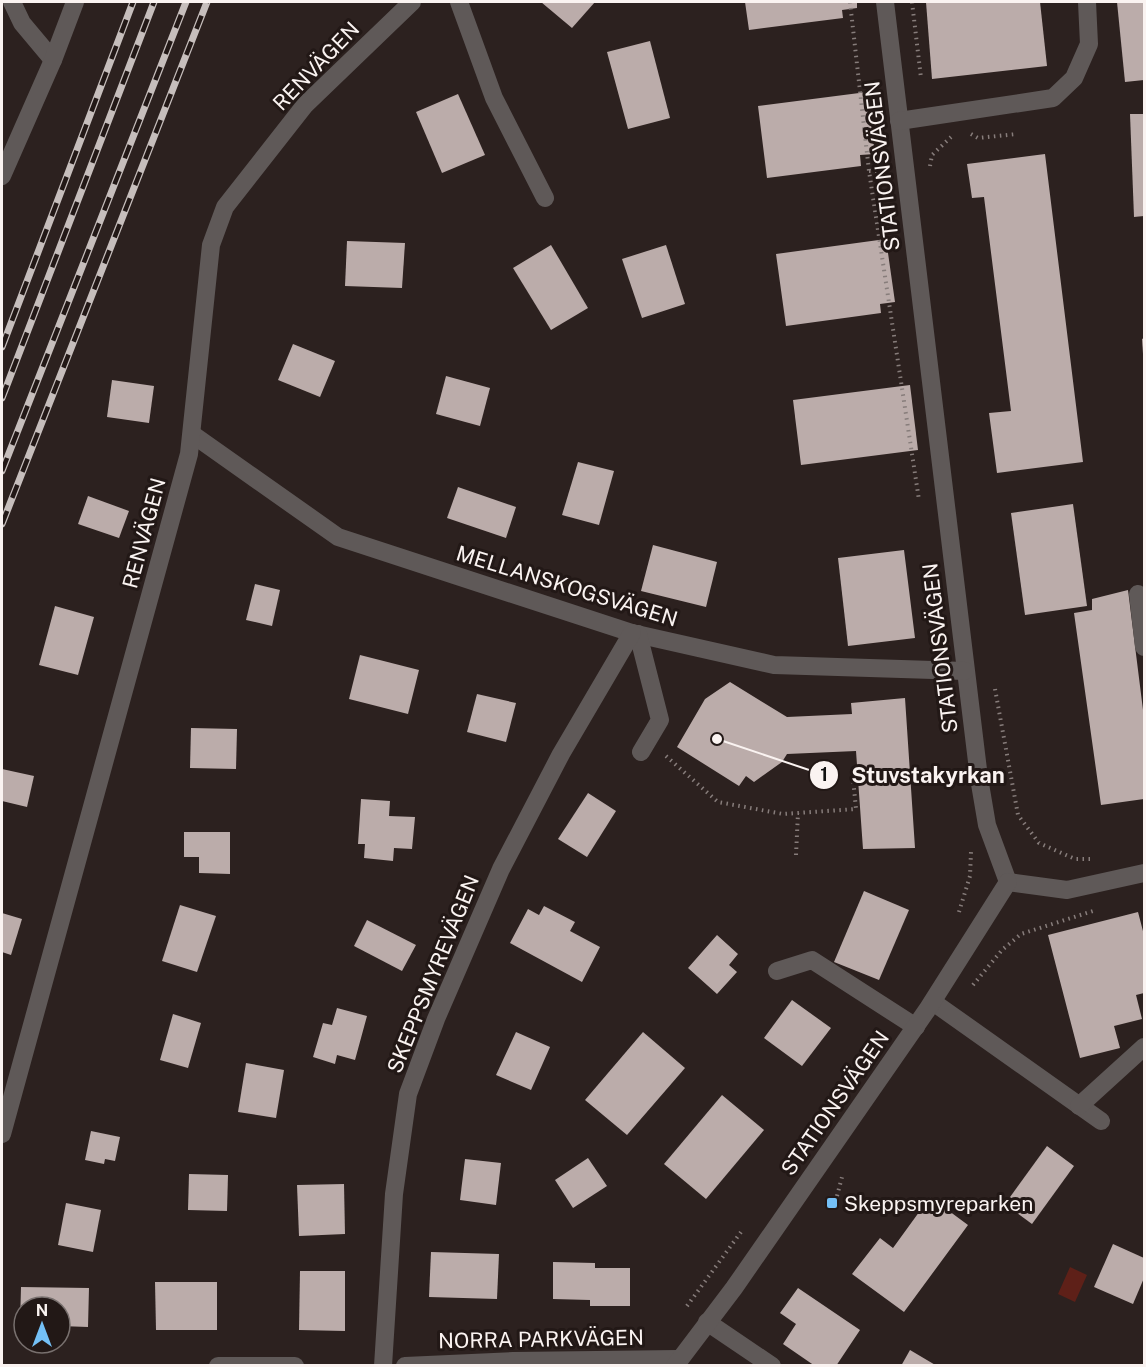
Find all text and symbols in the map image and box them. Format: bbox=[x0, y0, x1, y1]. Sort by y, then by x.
street label: RENVÄGEN bbox=[268, 16, 364, 116]
street label: STATIONSVÄGEN bbox=[859, 80, 905, 252]
street label: RENVÄGEN bbox=[117, 475, 171, 591]
street label: MELLANSKOGSVÄGEN bbox=[453, 540, 681, 632]
street label: STATIONSVÄGEN bbox=[917, 562, 963, 734]
callout: Stuvstakyrkan bbox=[809, 755, 1016, 795]
text: Stuvstakyrkan bbox=[851, 762, 1005, 788]
text: 1 bbox=[820, 764, 828, 785]
street label: SKEPPSMYREVÄGEN bbox=[382, 871, 484, 1077]
street label: STATIONSVÄGEN bbox=[776, 1026, 894, 1180]
place label: Skeppsmyreparken bbox=[844, 1191, 1033, 1216]
marker: Skeppsmyreparken bbox=[825, 1196, 839, 1210]
north arrow bbox=[12, 1295, 72, 1355]
text: N bbox=[36, 1301, 48, 1320]
street label: NORRA PARKVÄGEN bbox=[438, 1325, 644, 1353]

